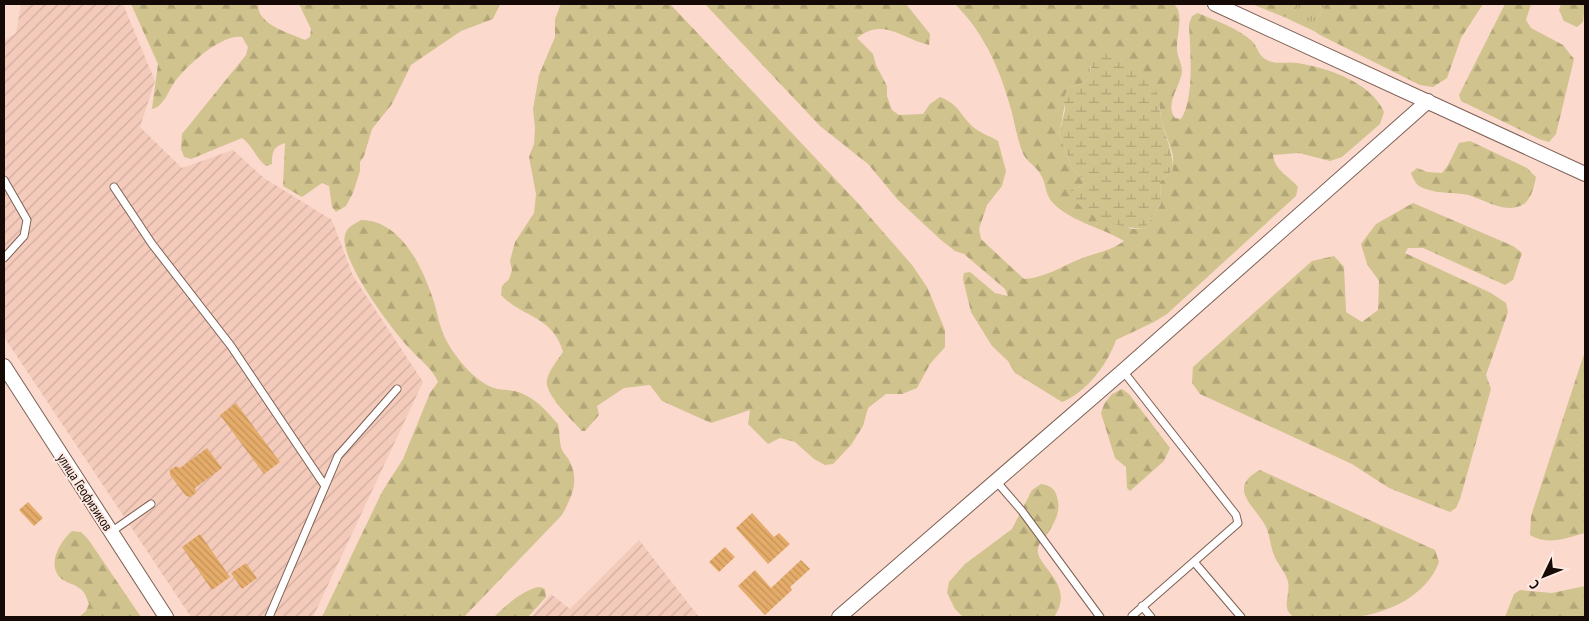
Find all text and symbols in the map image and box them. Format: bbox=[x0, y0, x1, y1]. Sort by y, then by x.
street label: улица Геофизиков bbox=[53, 450, 117, 535]
north arrow bbox=[1519, 551, 1569, 601]
text: С bbox=[1525, 576, 1543, 593]

